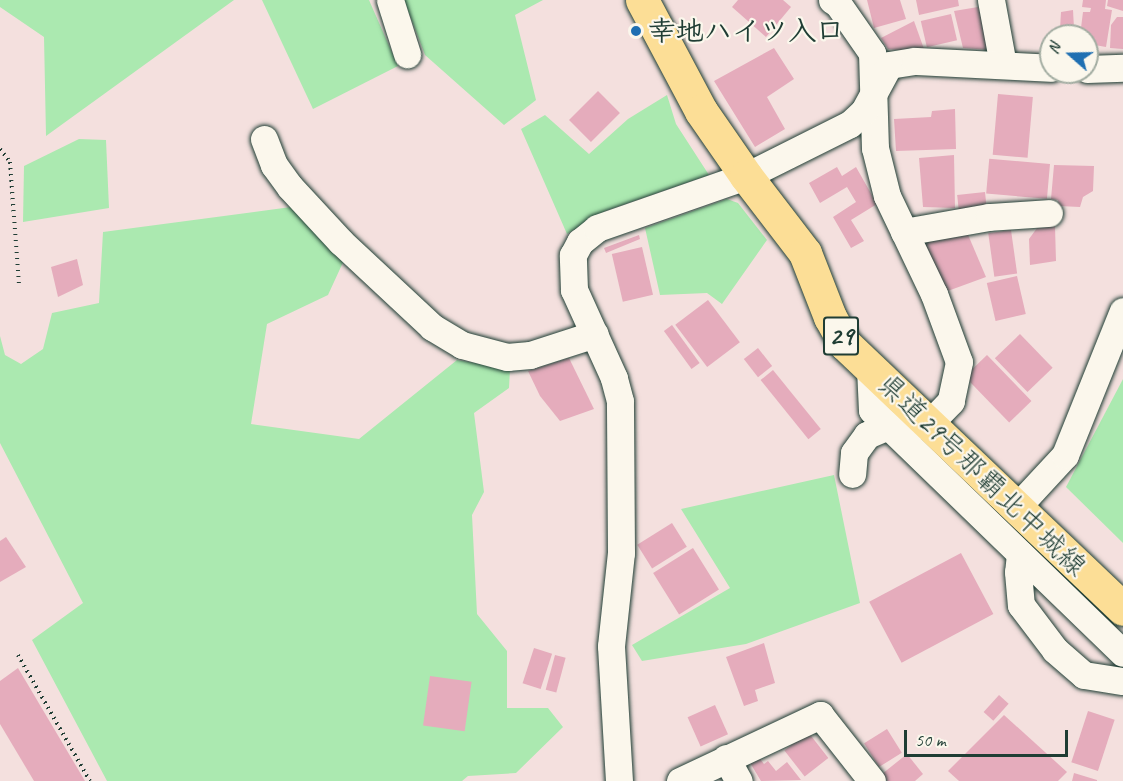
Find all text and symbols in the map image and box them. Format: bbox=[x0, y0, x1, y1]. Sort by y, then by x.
place label: 幸地ハイツ入口 bbox=[648, 14, 844, 48]
marker: 幸地ハイツ入口 bbox=[629, 24, 643, 38]
north arrow bbox=[1039, 24, 1099, 84]
text: N bbox=[1043, 40, 1065, 57]
road number: 29 bbox=[823, 312, 859, 360]
street label: 県道29号那覇北中城線 bbox=[871, 367, 1093, 583]
scale bar bbox=[907, 718, 1070, 756]
text: 50 m bbox=[915, 729, 946, 751]

